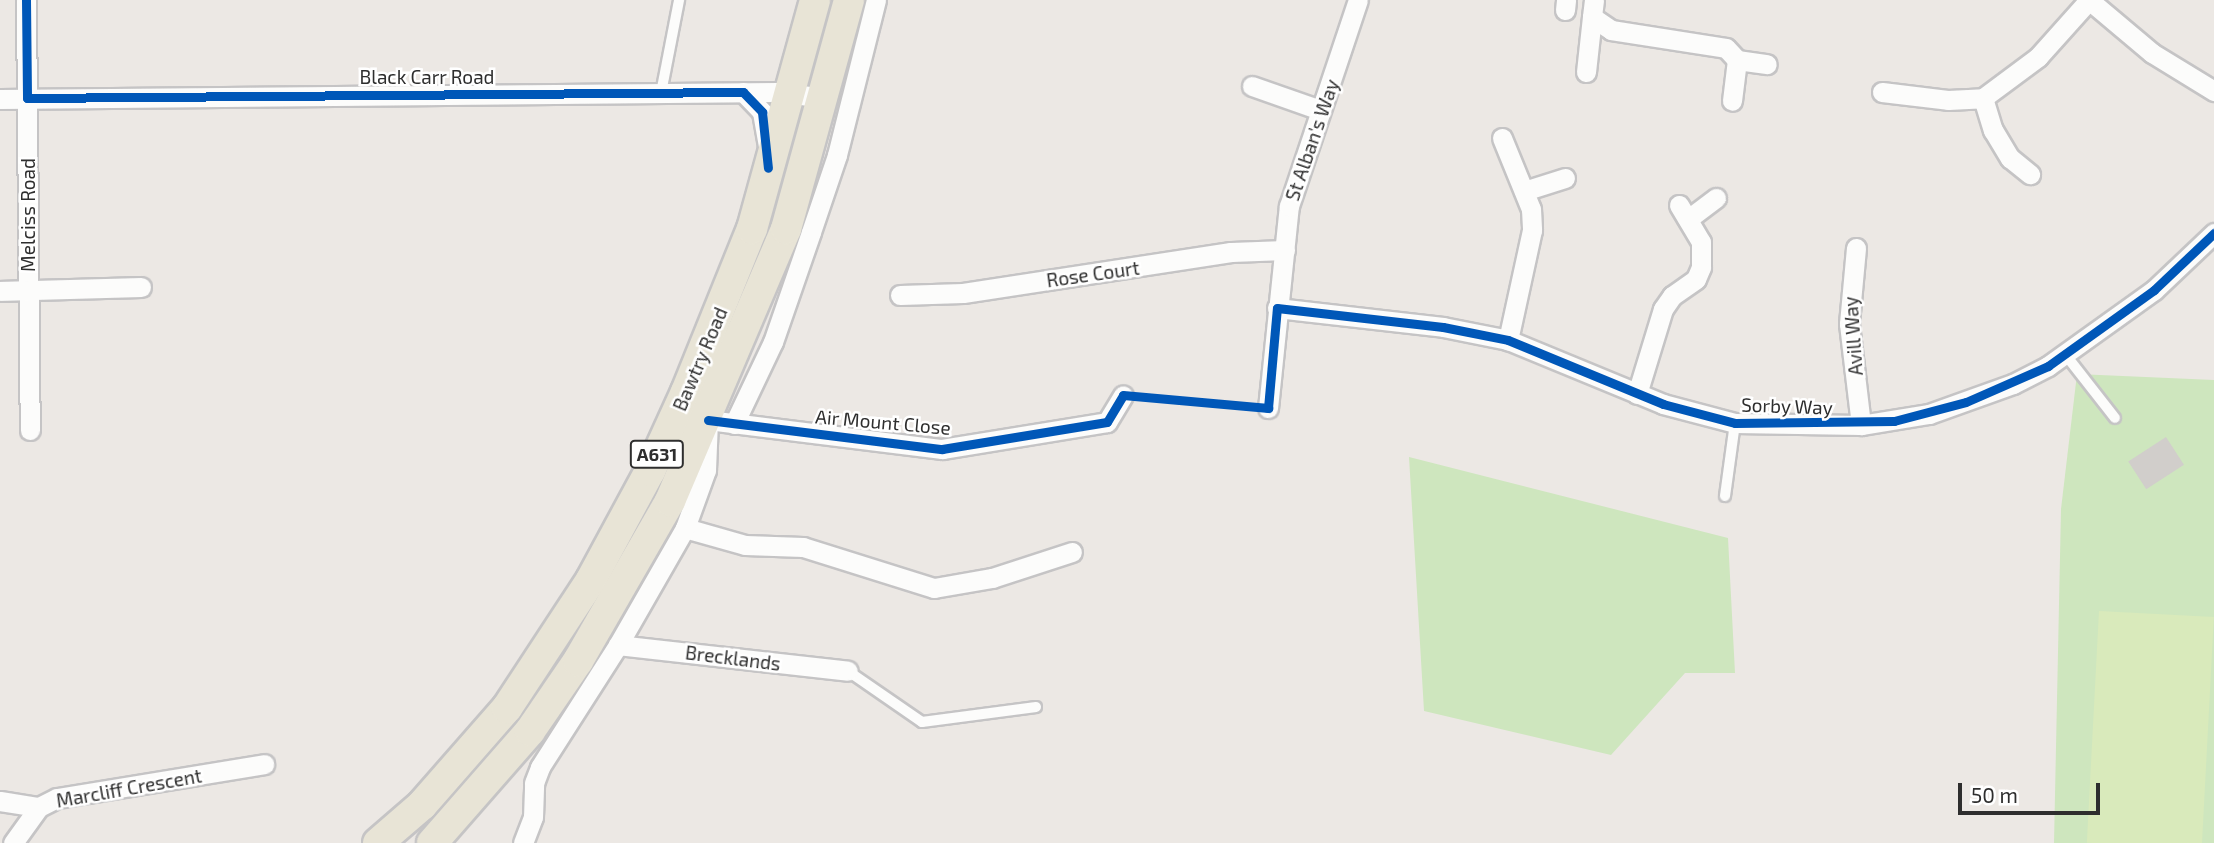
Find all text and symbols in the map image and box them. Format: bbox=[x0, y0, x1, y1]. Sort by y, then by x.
street label: Black Carr Road bbox=[359, 66, 495, 88]
street label: St Alban's Way bbox=[1280, 76, 1344, 204]
street label: Melciss Road bbox=[17, 158, 39, 272]
street label: Rose Court bbox=[1045, 256, 1141, 292]
street label: Avill Way bbox=[1839, 295, 1867, 377]
street label: Bawtry Road bbox=[668, 304, 732, 414]
street label: Sorby Way bbox=[1740, 393, 1834, 419]
street label: Air Mount Close bbox=[814, 405, 952, 439]
road number: A631 bbox=[629, 440, 685, 468]
street label: Brecklands bbox=[684, 641, 782, 675]
street label: Marcliff Crescent bbox=[54, 764, 204, 812]
scale bar bbox=[1962, 770, 2104, 814]
text: 50 m bbox=[1971, 782, 2018, 807]

